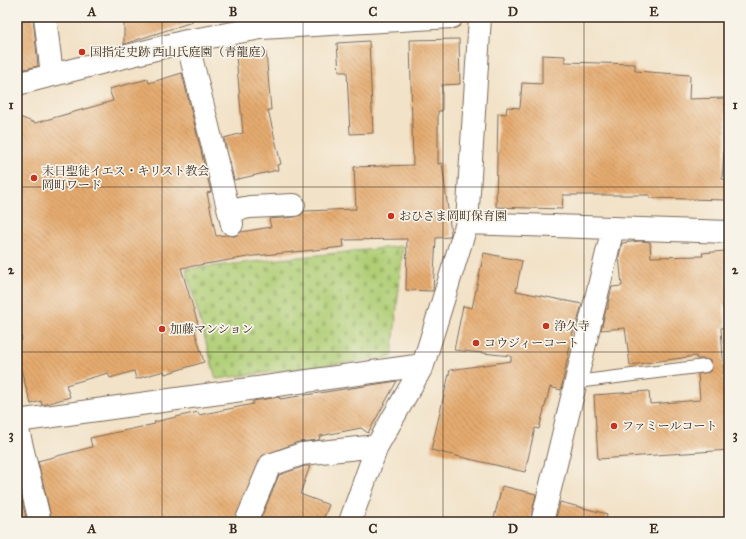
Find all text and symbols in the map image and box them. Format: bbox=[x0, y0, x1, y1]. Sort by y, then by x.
text: A bbox=[87, 4, 97, 20]
text: B bbox=[229, 4, 238, 20]
text: C bbox=[369, 4, 378, 20]
text: D bbox=[508, 4, 518, 20]
text: E bbox=[649, 4, 659, 20]
place label: 国指定史跡 西山氏庭園（青龍庭） bbox=[90, 45, 273, 59]
marker: 国指定史跡 西山氏庭園（青龍庭） bbox=[77, 47, 87, 57]
text: 1 bbox=[8, 97, 14, 113]
text: 1 bbox=[732, 97, 738, 113]
place label: 末日聖徒イエス・キリスト教会 岡町ワード bbox=[42, 164, 209, 192]
marker: 末日聖徒イエス・キリスト教会 岡町ワード bbox=[29, 173, 39, 183]
place label: おひさま岡町保育園 bbox=[399, 209, 507, 223]
marker: おひさま岡町保育園 bbox=[386, 211, 396, 221]
text: 2 bbox=[8, 262, 15, 278]
text: 2 bbox=[732, 262, 739, 278]
place label: 浄久寺 bbox=[554, 319, 590, 333]
marker: 浄久寺 bbox=[541, 321, 551, 331]
place label: 加藤マンション bbox=[170, 322, 253, 336]
marker: 加藤マンション bbox=[157, 324, 167, 334]
place label: コウジィーコート bbox=[484, 336, 579, 350]
marker: コウジィーコート bbox=[471, 338, 481, 348]
place label: ファミールコート bbox=[622, 419, 718, 433]
marker: ファミールコート bbox=[609, 421, 619, 431]
text: 3 bbox=[8, 427, 14, 443]
text: 3 bbox=[732, 427, 738, 443]
text: A bbox=[87, 521, 97, 537]
text: B bbox=[229, 521, 238, 537]
text: C bbox=[369, 521, 378, 537]
text: D bbox=[508, 521, 518, 537]
text: E bbox=[649, 521, 659, 537]

